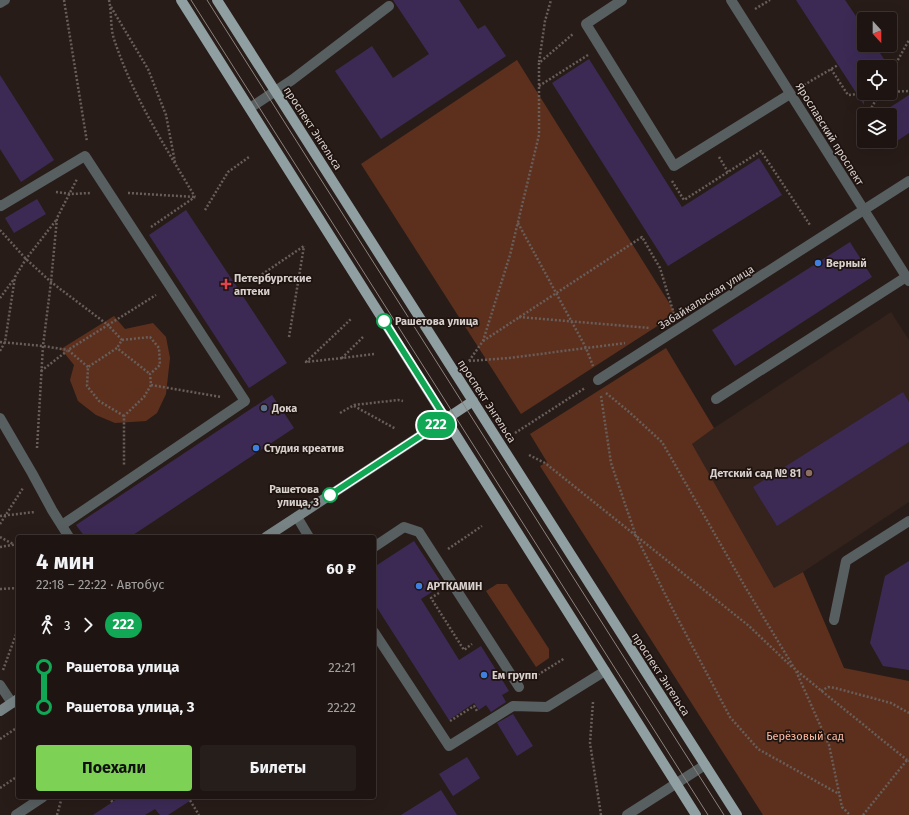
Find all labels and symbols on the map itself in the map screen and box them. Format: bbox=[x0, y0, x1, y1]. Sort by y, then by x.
north arrow bbox=[857, 12, 897, 52]
street label: Ярославский проспект bbox=[793, 81, 866, 188]
street label: проспект Энгельса bbox=[281, 84, 344, 172]
place label: Верный bbox=[826, 257, 867, 270]
marker: Верный bbox=[813, 258, 823, 268]
street label: Забайкальская улица bbox=[656, 263, 757, 332]
place label: Петербургские аптеки bbox=[234, 272, 312, 298]
marker: Петербургские аптеки bbox=[221, 279, 231, 289]
marker: Рашетова улица bbox=[376, 313, 392, 329]
place label: Рашетова улица bbox=[395, 315, 478, 328]
street label: проспект Энгельса bbox=[455, 357, 518, 445]
place label: Дока bbox=[271, 402, 297, 415]
marker: Дока bbox=[259, 403, 269, 413]
line badge: 222 bbox=[413, 412, 459, 438]
place label: Студия креатив bbox=[264, 442, 344, 455]
marker: Студия креатив bbox=[251, 443, 261, 453]
place label: Детский сад № 81 bbox=[709, 467, 801, 480]
marker: Детский сад № 81 bbox=[804, 468, 814, 478]
place label: Рашетова улица, 3 bbox=[269, 483, 319, 509]
marker: Рашетова улица, 3 bbox=[322, 487, 338, 503]
place label: АРТКАМИН bbox=[426, 580, 482, 593]
marker: АРТКАМИН bbox=[414, 581, 424, 591]
street label: проспект Энгельса bbox=[629, 630, 692, 718]
place label: Ем групп bbox=[492, 669, 538, 682]
marker: Ем групп bbox=[479, 670, 489, 680]
park label: Берёзовый сад bbox=[766, 730, 844, 743]

